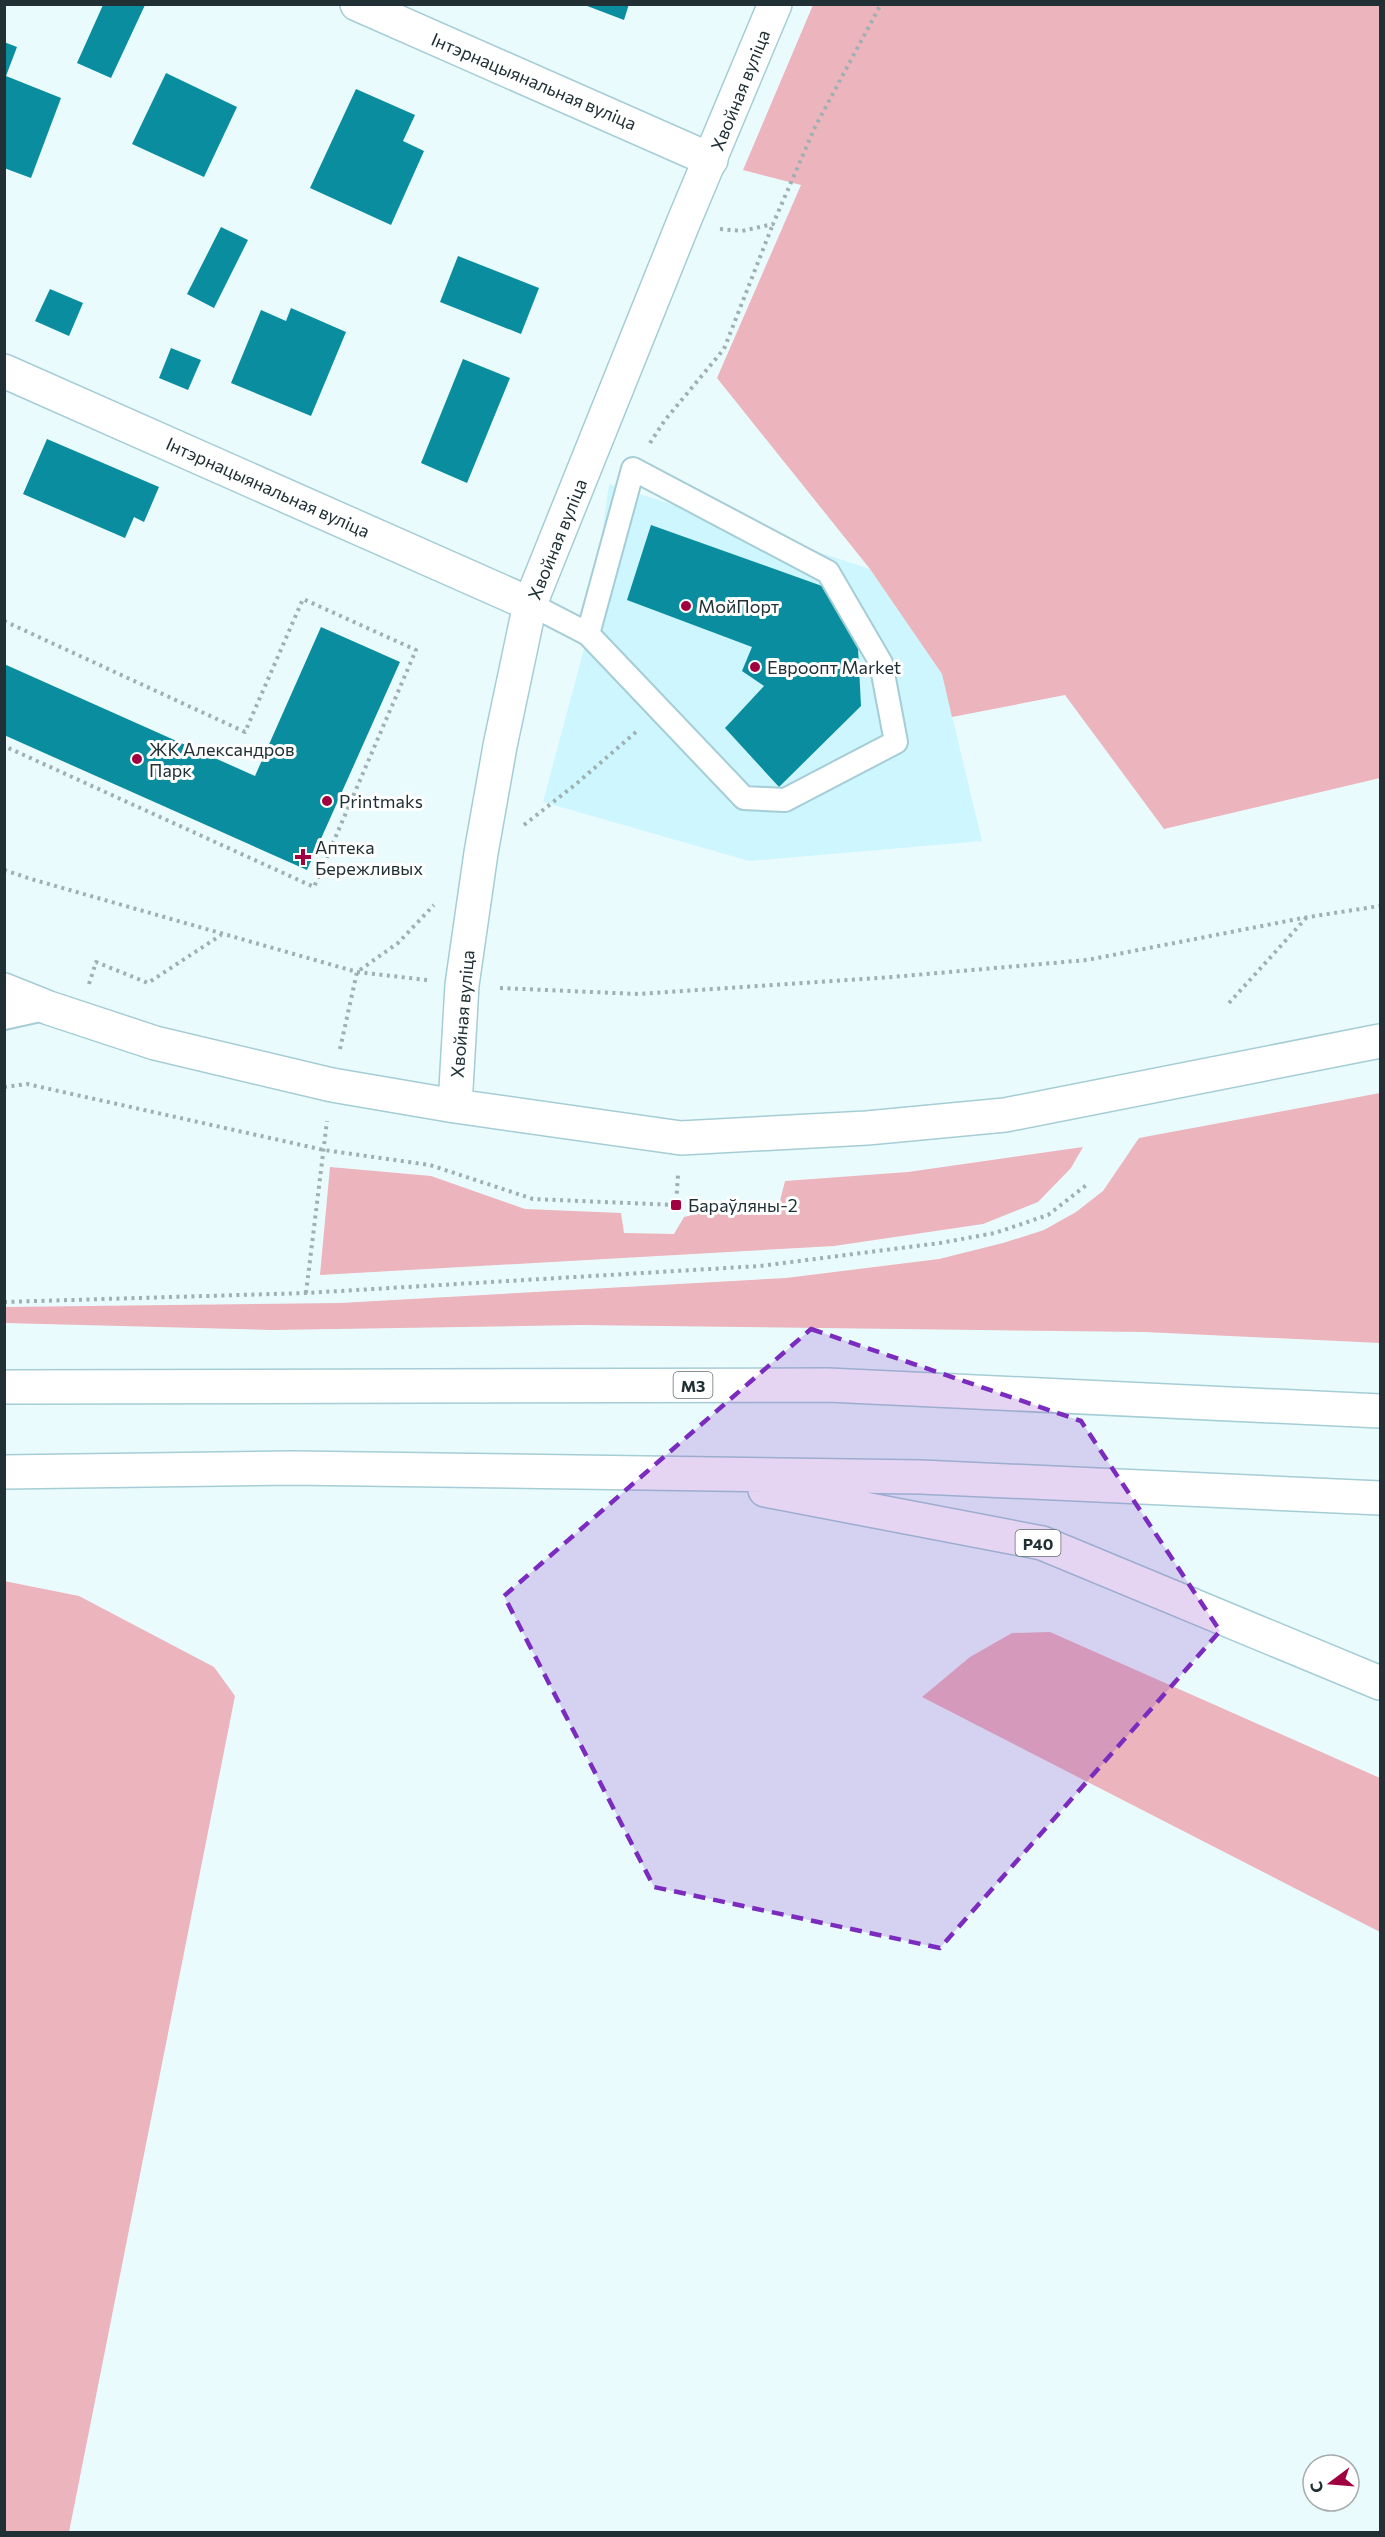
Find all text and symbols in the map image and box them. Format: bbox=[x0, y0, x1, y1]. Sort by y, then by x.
street label: Хвойная вуліца bbox=[706, 26, 774, 154]
street label: Інтэрнацыянальная вуліца bbox=[428, 28, 640, 134]
street label: Інтэрнацыянальная вуліца bbox=[163, 432, 373, 542]
street label: Хвойная вуліца bbox=[523, 475, 591, 603]
place label: МойПорт bbox=[698, 595, 780, 617]
marker: МойПорт bbox=[679, 599, 693, 613]
place label: Евроопт Market bbox=[767, 656, 901, 678]
marker: Евроопт Market bbox=[748, 660, 762, 674]
place label: ЖК Александров Парк bbox=[149, 738, 295, 781]
marker: ЖК Александров Парк bbox=[130, 752, 144, 766]
place label: Printmaks bbox=[339, 790, 423, 812]
marker: Printmaks bbox=[320, 794, 334, 808]
place label: Аптека Бережливых bbox=[315, 836, 423, 879]
marker: Аптека Бережливых bbox=[296, 850, 310, 864]
street label: Хвойная вуліца bbox=[445, 949, 479, 1079]
place label: Бараўляны-2 bbox=[688, 1194, 798, 1216]
marker: Бараўляны-2 bbox=[669, 1198, 683, 1212]
road number: М3 bbox=[674, 1372, 712, 1398]
road number: Р40 bbox=[1016, 1530, 1060, 1556]
north arrow bbox=[1301, 2453, 1361, 2513]
text: С bbox=[1305, 2479, 1327, 2495]

